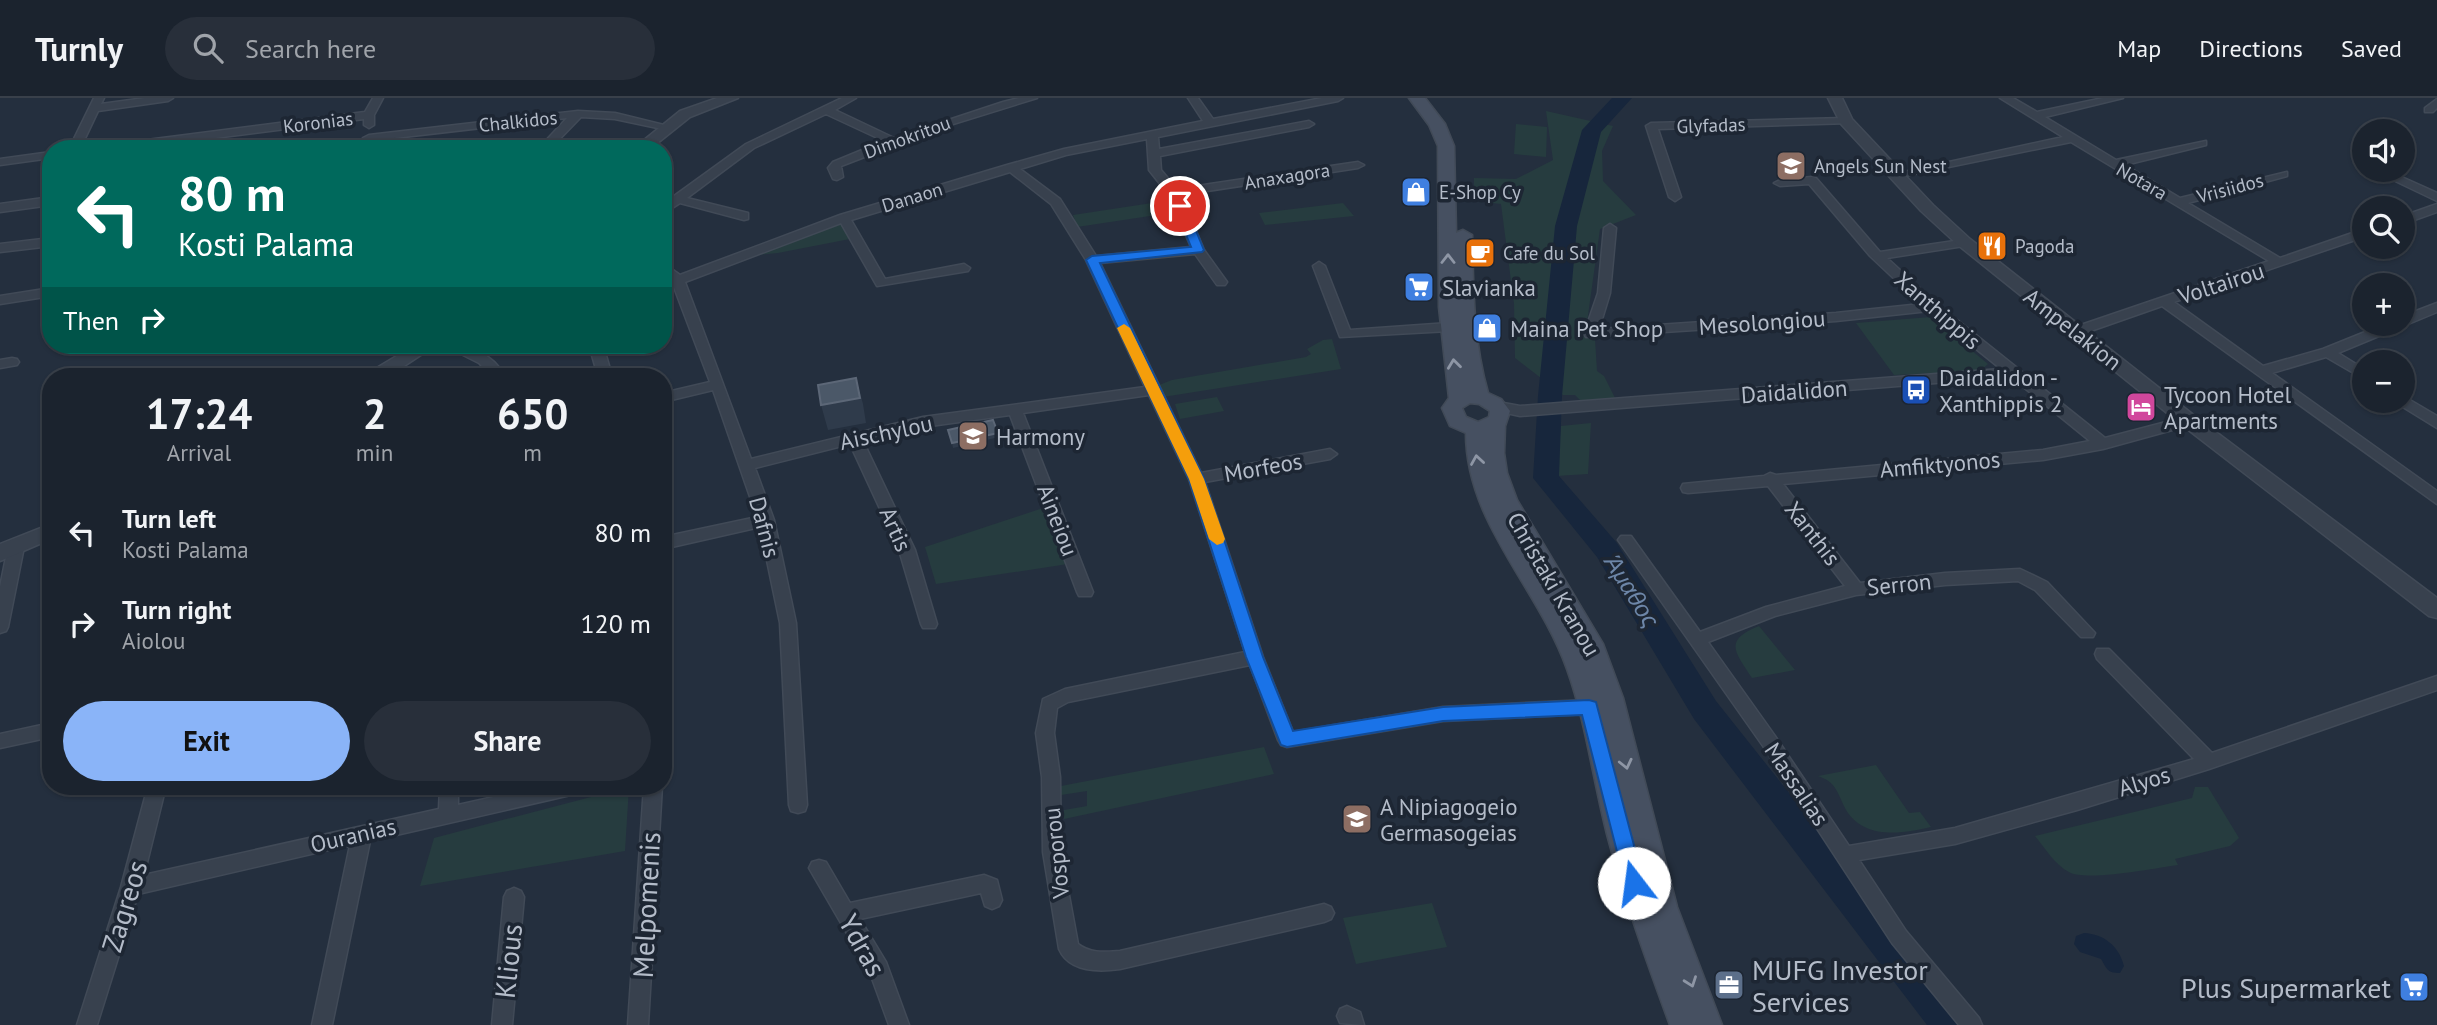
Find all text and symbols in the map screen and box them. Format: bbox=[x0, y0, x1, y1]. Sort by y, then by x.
search box bbox=[165, 17, 655, 80]
text: Turnly bbox=[35, 27, 123, 70]
icon: search bbox=[189, 29, 227, 67]
text: Search here bbox=[245, 32, 376, 65]
text: Map bbox=[2117, 33, 2161, 64]
text: Directions bbox=[2199, 33, 2303, 64]
text: Saved bbox=[2341, 33, 2402, 64]
street label: Chalkidos bbox=[478, 105, 558, 137]
street label: Koronias bbox=[282, 106, 354, 138]
street label: Dimokritou bbox=[860, 110, 954, 164]
street label: Glyfadas bbox=[1676, 112, 1746, 138]
map controls bbox=[2352, 119, 2415, 413]
button: sound bbox=[2352, 119, 2415, 182]
school or university icon: Angels Sun Nest bbox=[1774, 149, 1808, 183]
place label: Angels Sun Nest bbox=[1814, 154, 1947, 178]
street label: Anaxagora bbox=[1242, 157, 1332, 195]
street label: Notara bbox=[2112, 157, 2172, 205]
text: 80 m bbox=[178, 161, 285, 225]
icon: left bbox=[63, 168, 154, 259]
street label: Vrisiidos bbox=[2193, 168, 2266, 209]
shop icon: E-Shop Cy bbox=[1399, 175, 1433, 209]
street label: Danaon bbox=[879, 176, 945, 218]
pin bbox=[1150, 176, 1210, 236]
place label: E-Shop Cy bbox=[1439, 180, 1521, 204]
icon: arrive bbox=[1161, 187, 1199, 225]
button: search bbox=[2352, 196, 2415, 259]
text: Kosti Palama bbox=[178, 223, 354, 265]
restaurant icon: Pagoda bbox=[1975, 229, 2009, 263]
place label: Pagoda bbox=[2015, 234, 2074, 258]
cafe icon: Cafe du Sol bbox=[1463, 236, 1497, 270]
place label: Cafe du Sol bbox=[1503, 241, 1595, 265]
one-way arrow bbox=[1440, 254, 1456, 264]
street label: Voltairou bbox=[2173, 256, 2268, 311]
street label: Xanthippis bbox=[1889, 265, 1987, 355]
supermarket icon: Slavianka bbox=[1402, 270, 1436, 304]
place label: Slavianka bbox=[1442, 273, 1536, 302]
button: + bbox=[2352, 273, 2415, 336]
street label: Ampelakion bbox=[2018, 282, 2128, 376]
icon: right bbox=[133, 301, 171, 339]
street label: Mesolongiou bbox=[1698, 303, 1826, 341]
text: Then bbox=[63, 304, 119, 337]
shop icon: Maina Pet Shop bbox=[1470, 311, 1504, 345]
place label: Maina Pet Shop bbox=[1510, 314, 1663, 343]
button: − bbox=[2352, 350, 2415, 413]
one-way arrow bbox=[1446, 358, 1461, 370]
place label: Daidalidon - Xanthippis 2 bbox=[1939, 363, 2063, 418]
street label: Daidalidon bbox=[1740, 373, 1848, 409]
bus stop icon: Daidalidon - Xanthippis 2 bbox=[1899, 373, 1933, 407]
place label: Tycoon Hotel Apartments bbox=[2164, 380, 2292, 435]
text: 17:24 bbox=[146, 386, 252, 441]
text: 2 bbox=[363, 386, 386, 441]
text: 650 bbox=[497, 386, 568, 441]
hotel icon: Tycoon Hotel Apartments bbox=[2124, 390, 2158, 424]
street label: Aischylou bbox=[837, 408, 935, 456]
school or university icon: Harmony bbox=[956, 419, 990, 453]
place label: Harmony bbox=[996, 422, 1085, 451]
text: Arrival bbox=[167, 438, 231, 467]
text: min bbox=[356, 438, 393, 467]
text: m bbox=[523, 438, 542, 467]
street label: Amfiktyonos bbox=[1879, 444, 2001, 484]
street label: Morfeos bbox=[1222, 446, 1304, 488]
one-way arrow bbox=[1470, 454, 1485, 466]
street label: Aineiou bbox=[1031, 480, 1085, 560]
street label: Dafnis bbox=[743, 493, 787, 561]
street label: Xanthis bbox=[1779, 495, 1847, 571]
text: Turn left bbox=[122, 502, 216, 535]
street label: Artis bbox=[873, 502, 919, 556]
street label: Christaki Kranou bbox=[1501, 507, 1607, 661]
icon: left bbox=[63, 514, 101, 552]
text: 80 m bbox=[595, 516, 651, 549]
text: Kosti Palama bbox=[122, 535, 249, 564]
water label: Άμαθος bbox=[1597, 547, 1667, 634]
street label: Serron bbox=[1865, 566, 1933, 602]
text: Turn right bbox=[122, 593, 231, 626]
icon: right bbox=[63, 605, 101, 643]
text: 120 m bbox=[580, 607, 651, 640]
text: Aiolou bbox=[122, 626, 185, 655]
button: Exit bbox=[63, 701, 350, 781]
button: Share bbox=[364, 701, 651, 781]
street label: Massalias bbox=[1759, 737, 1835, 831]
one-way arrow bbox=[1618, 758, 1632, 770]
street label: Alyos bbox=[2115, 759, 2173, 803]
place label: A Nipiagogeio Germasogeias bbox=[1380, 792, 1518, 847]
school or university icon: A Nipiagogeio Germasogeias bbox=[1340, 802, 1374, 836]
street label: Vosporou bbox=[1037, 806, 1075, 901]
street label: Ouranias bbox=[307, 811, 399, 859]
street label: Melpomenis bbox=[624, 831, 668, 979]
position arrow bbox=[1597, 846, 1671, 920]
street label: Zagreos bbox=[93, 856, 155, 956]
street label: Ydras bbox=[831, 907, 895, 983]
street label: Klious bbox=[486, 922, 530, 1000]
place label: MUFG Investor Services bbox=[1752, 951, 1928, 1020]
office icon: MUFG Investor Services bbox=[1712, 968, 1746, 1002]
place label: Plus Supermarket bbox=[2181, 969, 2391, 1006]
supermarket icon: Plus Supermarket bbox=[2397, 970, 2431, 1004]
one-way arrow bbox=[1683, 975, 1697, 987]

